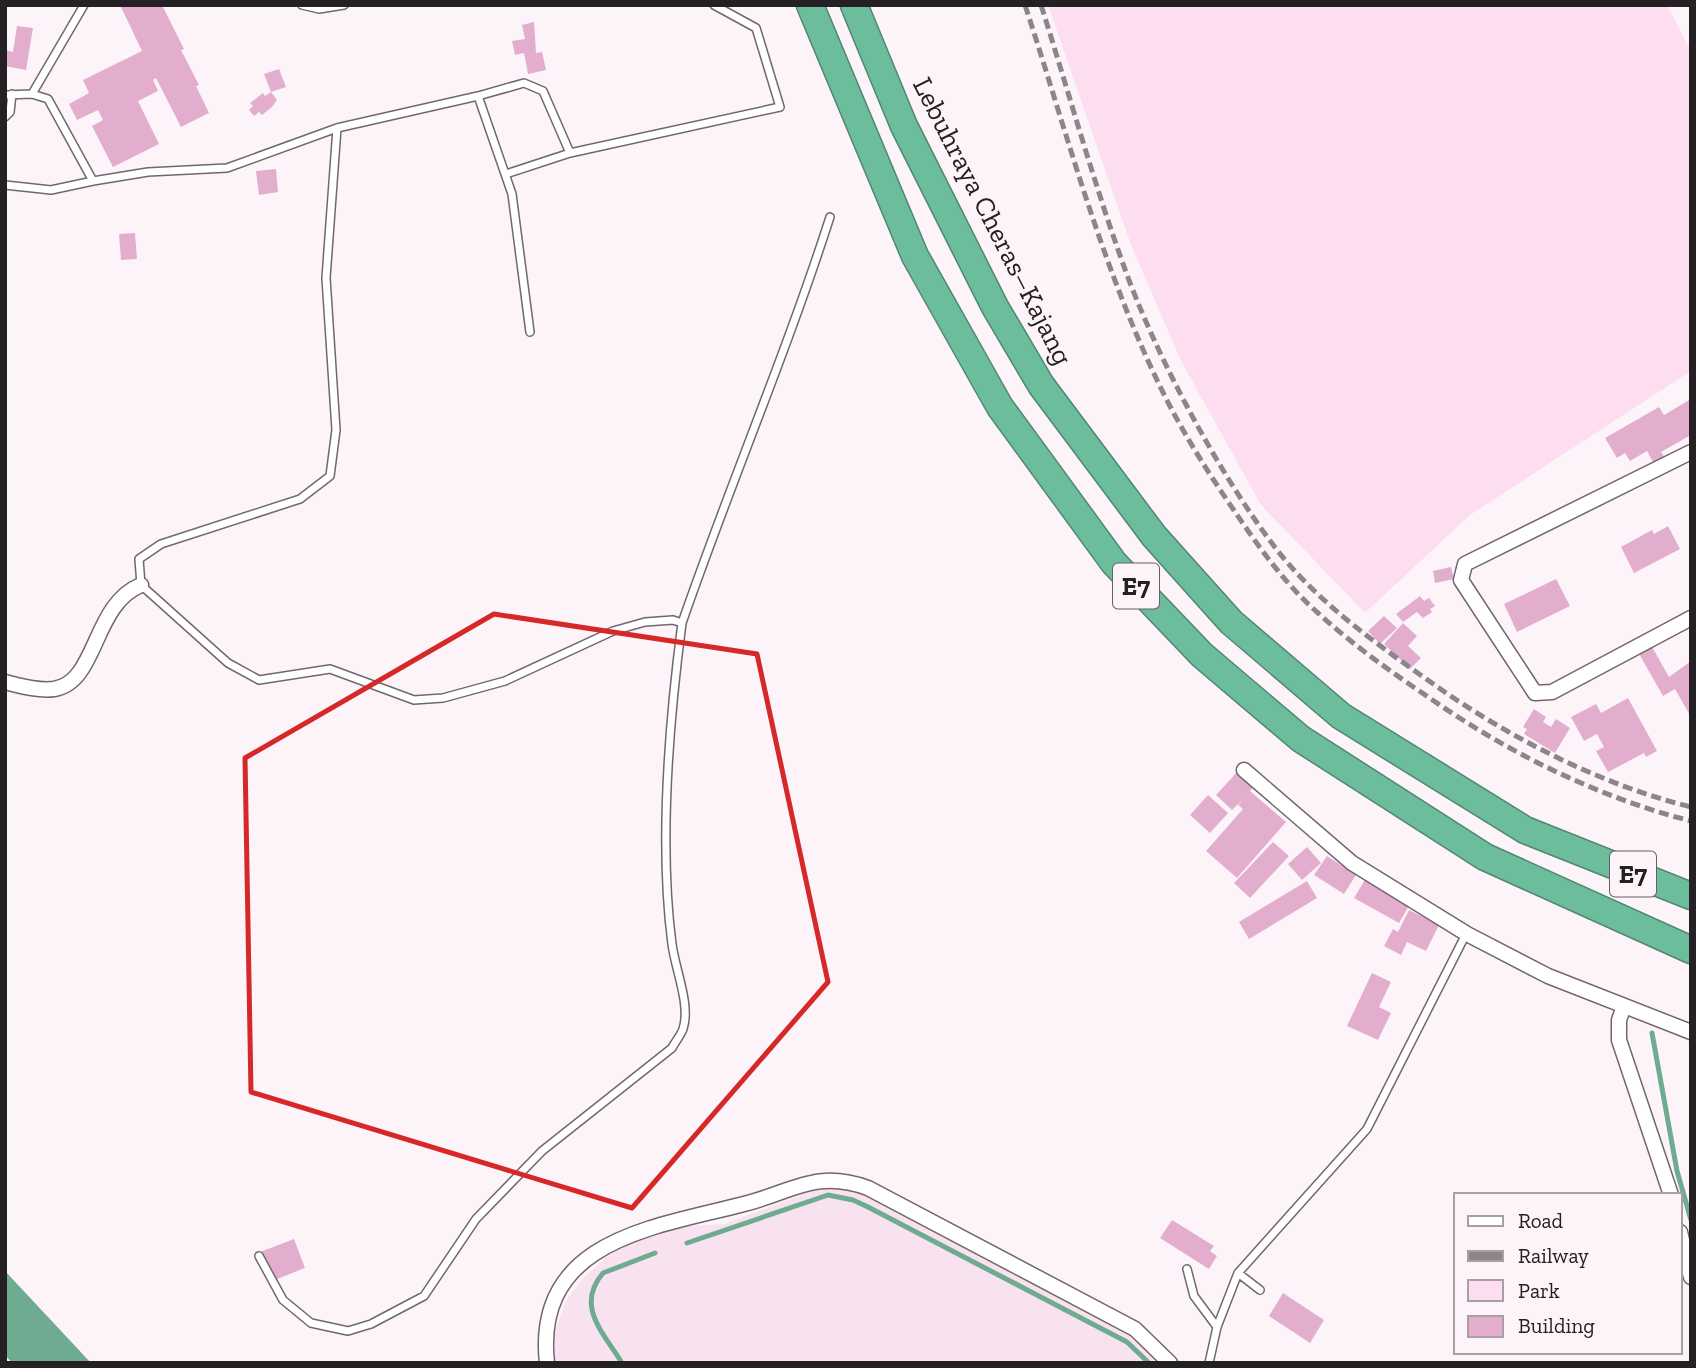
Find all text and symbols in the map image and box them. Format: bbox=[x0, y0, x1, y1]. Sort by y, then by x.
street label: Lebuhraya Cheras–Kajang bbox=[906, 72, 1080, 370]
road number: E7 bbox=[1113, 564, 1159, 608]
road number: E7 bbox=[1610, 852, 1656, 897]
legend bbox=[1454, 1193, 1682, 1354]
text: Road bbox=[1518, 1208, 1564, 1233]
text: Railway bbox=[1518, 1243, 1589, 1268]
text: Park bbox=[1518, 1278, 1560, 1303]
text: Building bbox=[1518, 1313, 1595, 1338]

